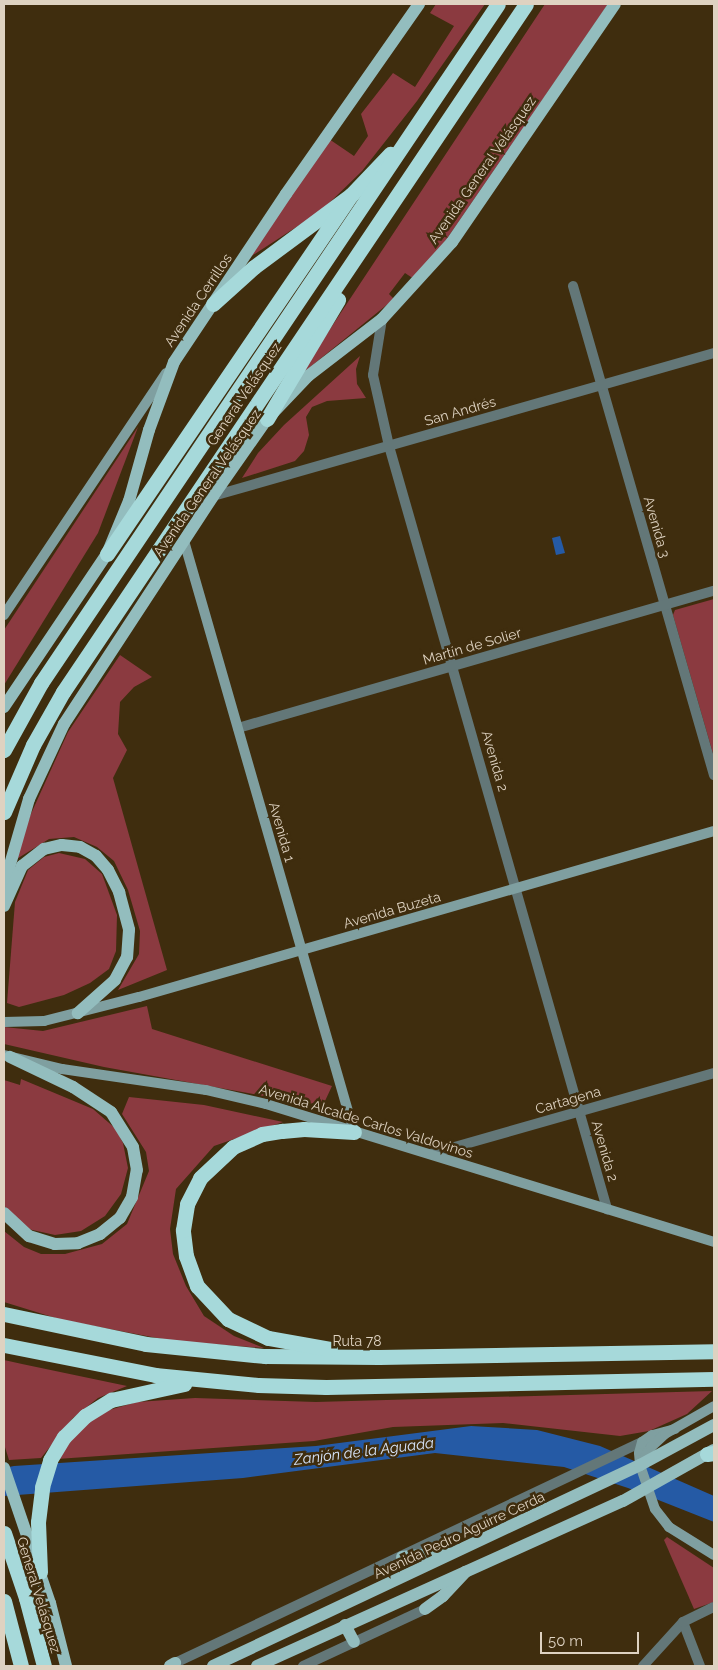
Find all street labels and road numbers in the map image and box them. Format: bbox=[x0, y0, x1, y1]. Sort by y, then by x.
street label: Avenida General Velásquez bbox=[424, 93, 540, 247]
street label: Avenida Cerrillos bbox=[161, 250, 235, 350]
street label: General Velásquez bbox=[203, 339, 285, 449]
street label: San Andrés bbox=[422, 393, 498, 429]
street label: Avenida General Velásquez bbox=[149, 406, 265, 560]
street label: Avenida 3 bbox=[640, 494, 674, 560]
street label: Martín de Solier bbox=[421, 624, 523, 668]
street label: Avenida 2 bbox=[478, 728, 512, 794]
street label: Avenida 1 bbox=[265, 800, 299, 864]
street label: Avenida Buzeta bbox=[341, 888, 443, 932]
street label: Avenida Alcalde Carlos Valdovinos bbox=[257, 1080, 475, 1162]
street label: Cartagena bbox=[533, 1083, 603, 1117]
street label: Avenida 2 bbox=[588, 1118, 622, 1184]
street label: Ruta 78 bbox=[332, 1333, 382, 1349]
street label: Avenida Pedro Aguirre Cerda bbox=[371, 1488, 547, 1582]
street label: General Velásquez bbox=[13, 1534, 65, 1656]

